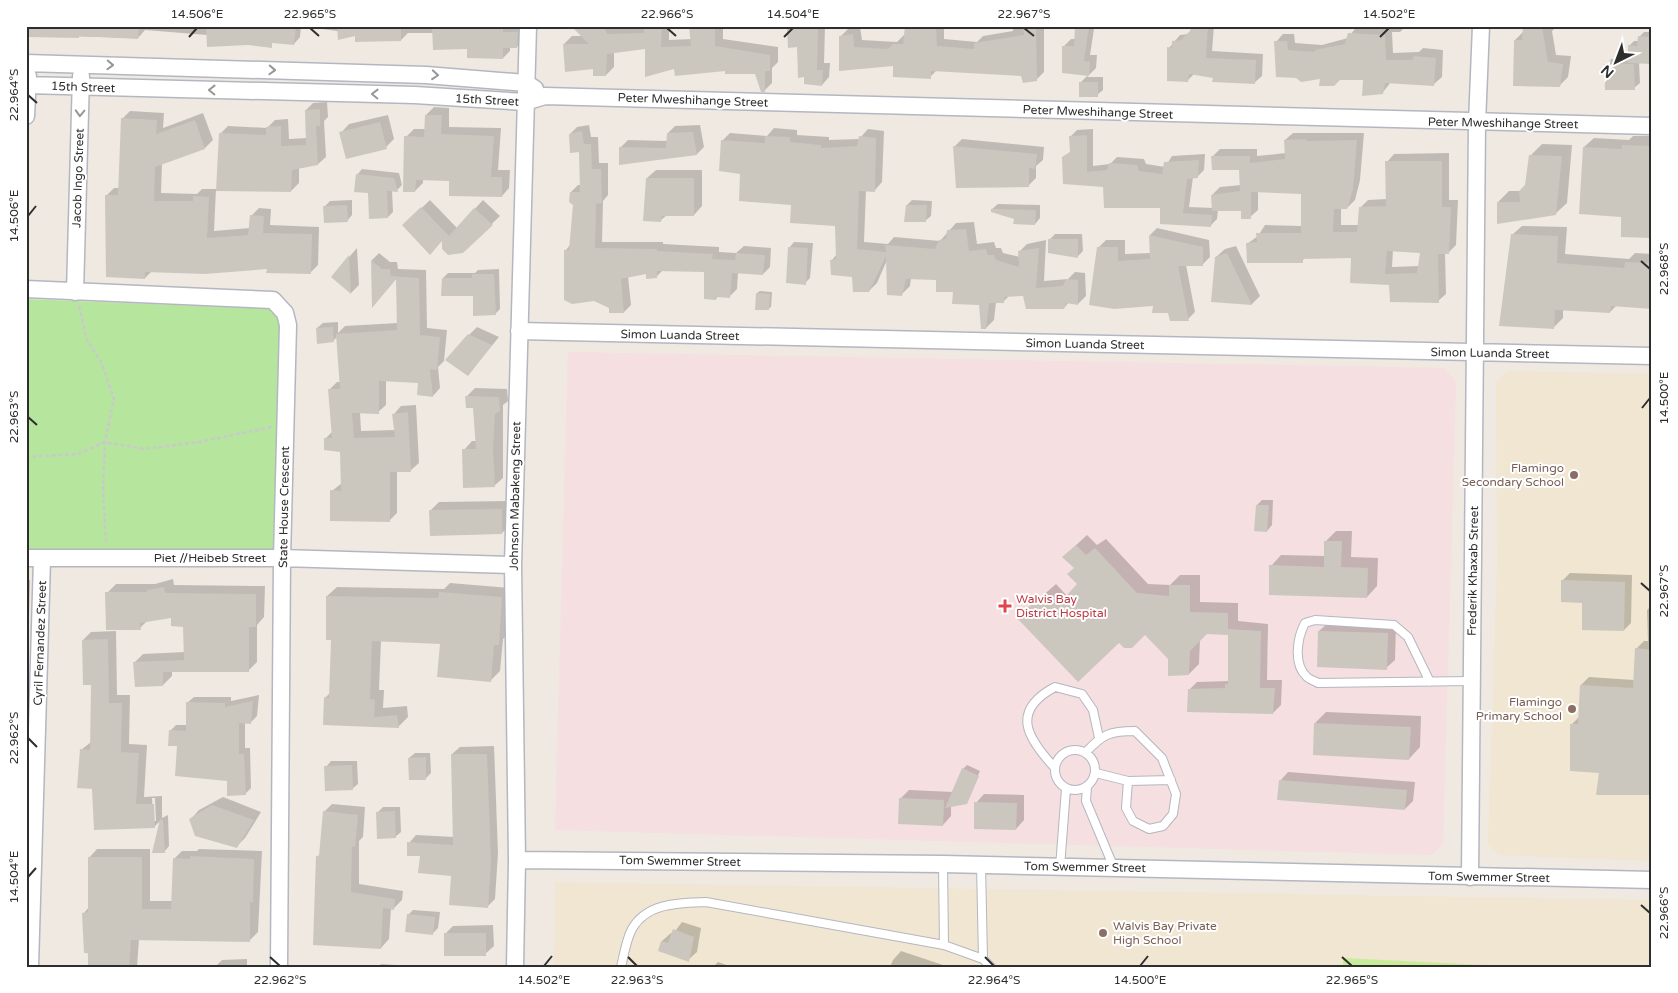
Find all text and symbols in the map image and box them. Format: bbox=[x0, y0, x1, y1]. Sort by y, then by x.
text: 14.506°E bbox=[171, 7, 224, 21]
text: 22.965°S bbox=[284, 7, 336, 21]
text: 22.966°S bbox=[641, 7, 693, 21]
text: 14.504°E bbox=[767, 7, 820, 21]
text: 22.967°S bbox=[998, 7, 1050, 21]
text: 14.502°E bbox=[1363, 7, 1416, 21]
north arrow bbox=[1590, 38, 1640, 88]
one-way arrow bbox=[106, 60, 114, 70]
text: N bbox=[1598, 61, 1618, 81]
one-way arrow bbox=[269, 65, 277, 75]
text: 22.964°S bbox=[7, 69, 21, 121]
one-way arrow bbox=[431, 70, 439, 81]
street label: 15th Street bbox=[51, 79, 116, 95]
one-way arrow bbox=[208, 85, 216, 95]
one-way arrow bbox=[370, 89, 378, 99]
street label: Peter Mweshihange Street bbox=[618, 90, 769, 110]
street label: 15th Street bbox=[454, 91, 520, 109]
street label: Peter Mweshihange Street bbox=[1023, 102, 1174, 122]
one-way arrow bbox=[75, 110, 85, 117]
street label: Peter Mweshihange Street bbox=[1428, 115, 1579, 131]
street label: Jacob Ingo Street bbox=[69, 128, 87, 228]
text: 14.506°E bbox=[7, 189, 21, 242]
text: 22.968°S bbox=[1657, 243, 1671, 295]
street label: Simon Luanda Street bbox=[620, 327, 740, 343]
street label: Simon Luanda Street bbox=[1025, 336, 1145, 352]
street label: Simon Luanda Street bbox=[1430, 345, 1550, 361]
text: 14.500°E bbox=[1657, 371, 1671, 425]
text: 22.963°S bbox=[7, 391, 21, 443]
street label: Johnson Mabakeng Street bbox=[507, 421, 523, 571]
street label: State House Crescent bbox=[276, 445, 292, 568]
place label: Flamingo Secondary School bbox=[1462, 461, 1564, 489]
marker: Flamingo Secondary School bbox=[1568, 469, 1580, 481]
street label: Frederik Khaxab Street bbox=[1465, 505, 1481, 636]
street label: Piet //Heibeb Street bbox=[154, 551, 267, 565]
text: 22.967°S bbox=[1657, 565, 1671, 617]
street label: Cyril Fernandez Street bbox=[31, 580, 49, 706]
place label: Walvis Bay District Hospital bbox=[1016, 592, 1107, 620]
marker: Walvis Bay District Hospital bbox=[998, 599, 1012, 613]
place label: Flamingo Primary School bbox=[1476, 695, 1562, 723]
marker: Flamingo Primary School bbox=[1566, 703, 1578, 715]
text: 22.962°S bbox=[7, 712, 21, 764]
text: 14.504°E bbox=[7, 850, 21, 904]
street label: Tom Swemmer Street bbox=[619, 853, 742, 869]
street label: Tom Swemmer Street bbox=[1024, 859, 1147, 875]
street label: Tom Swemmer Street bbox=[1428, 869, 1551, 885]
text: 22.966°S bbox=[1657, 887, 1671, 939]
place label: Walvis Bay Private High School bbox=[1113, 919, 1217, 947]
marker: Walvis Bay Private High School bbox=[1097, 927, 1109, 939]
text: 22.962°S bbox=[254, 973, 306, 987]
text: 14.502°E bbox=[518, 973, 571, 987]
text: 22.963°S bbox=[611, 973, 663, 987]
text: 22.964°S bbox=[968, 973, 1020, 987]
text: 14.500°E bbox=[1114, 973, 1167, 987]
text: 22.965°S bbox=[1326, 973, 1378, 987]

